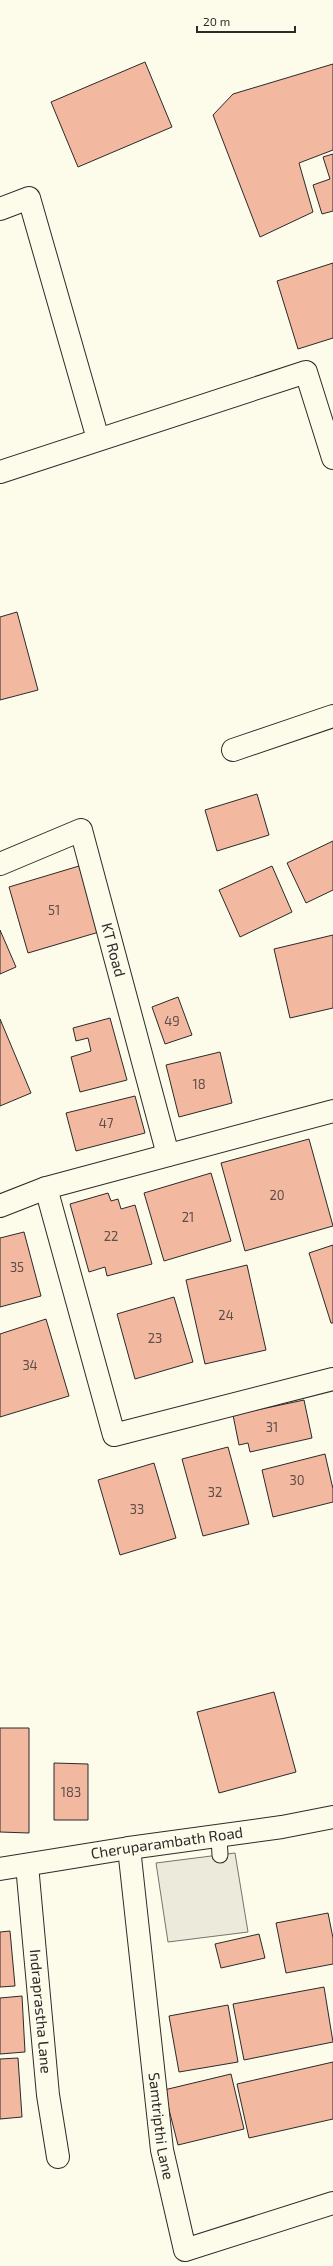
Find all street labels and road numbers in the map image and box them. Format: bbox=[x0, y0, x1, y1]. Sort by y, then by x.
street label: KT Road bbox=[98, 921, 130, 979]
street label: Cheruparambath Road bbox=[89, 1822, 244, 1862]
street label: Indraprastha Lane bbox=[27, 1948, 56, 2074]
street label: Samtripthi Lane bbox=[146, 2071, 179, 2181]

